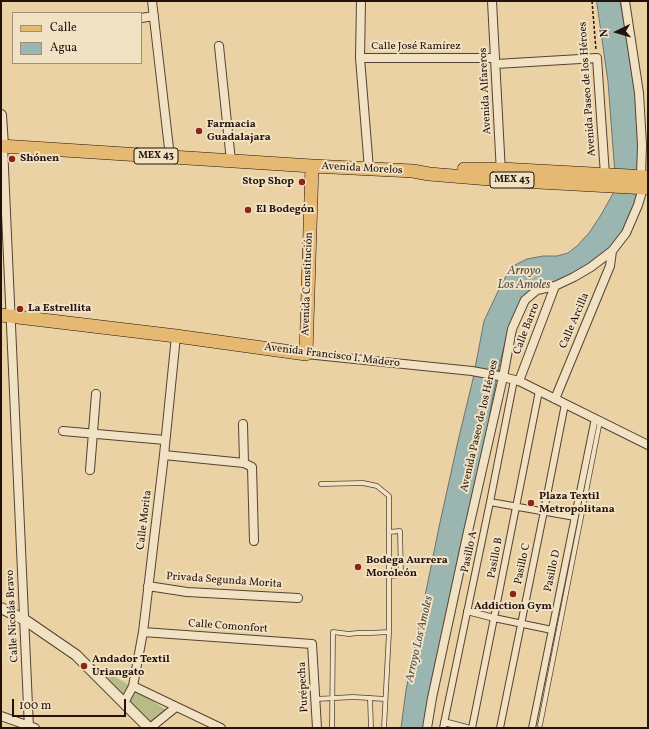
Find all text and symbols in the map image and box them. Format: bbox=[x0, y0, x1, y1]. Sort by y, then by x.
legend bbox=[12, 12, 142, 64]
north arrow bbox=[597, 12, 637, 52]
text: Calle bbox=[50, 20, 77, 36]
street label: Avenida Paseo de los Héroes bbox=[577, 21, 599, 157]
text: N bbox=[597, 28, 612, 38]
text: Agua bbox=[50, 40, 77, 56]
street label: Calle José Ramírez bbox=[371, 40, 461, 54]
street label: Avenida Alfareros bbox=[477, 47, 495, 135]
place label: Farmacia Guadalajara bbox=[207, 118, 271, 144]
marker: Farmacia Guadalajara bbox=[194, 126, 204, 136]
road number: MEX 43 bbox=[134, 148, 178, 164]
place label: Shónen bbox=[20, 152, 59, 166]
marker: Shónen bbox=[7, 154, 17, 164]
street label: Avenida Morelos bbox=[321, 160, 403, 178]
road number: MEX 43 bbox=[490, 172, 534, 188]
place label: Stop Shop bbox=[242, 175, 294, 189]
marker: Stop Shop bbox=[297, 177, 307, 187]
place label: El Bodegón bbox=[256, 203, 314, 217]
marker: El Bodegón bbox=[243, 205, 253, 215]
street label: Avenida Constitución bbox=[300, 232, 316, 336]
water label: Arroyo Los Amoles bbox=[498, 265, 550, 293]
street label: Calle Arcilla bbox=[557, 291, 593, 351]
street label: Calle Barro bbox=[511, 301, 543, 357]
place label: La Estrellita bbox=[28, 302, 91, 316]
marker: La Estrellita bbox=[15, 304, 25, 314]
street label: Avenida Francisco I. Madero bbox=[263, 341, 401, 371]
street label: Avenida Paseo de los Héroes bbox=[458, 359, 502, 493]
street label: Calle Morita bbox=[135, 490, 155, 550]
place label: Plaza Textil Metropolitana bbox=[539, 490, 615, 516]
marker: Plaza Textil Metropolitana bbox=[526, 498, 536, 508]
street label: Pasillo A bbox=[459, 530, 481, 574]
street label: Pasillo B bbox=[486, 536, 506, 580]
street label: Pasillo C bbox=[512, 542, 534, 586]
street label: Pasillo D bbox=[542, 549, 564, 593]
place label: Bodega Aurrera Moroleón bbox=[366, 554, 448, 580]
marker: Bodega Aurrera Moroleón bbox=[353, 562, 363, 572]
street label: Calle Nicolás Bravo bbox=[4, 569, 22, 663]
street label: Privada Segunda Morita bbox=[166, 570, 282, 592]
marker: Addiction Gym bbox=[508, 589, 518, 599]
water label: Arroyo Los Amoles bbox=[403, 594, 437, 684]
place label: Addiction Gym bbox=[474, 600, 552, 614]
street label: Calle Comonfort bbox=[188, 618, 268, 636]
place label: Andador Textil Uriangato bbox=[92, 653, 170, 679]
marker: Andador Textil Uriangato bbox=[79, 661, 89, 671]
street label: Purépecha bbox=[296, 661, 312, 713]
scale bar bbox=[14, 691, 128, 717]
text: 100 m bbox=[19, 698, 51, 714]

